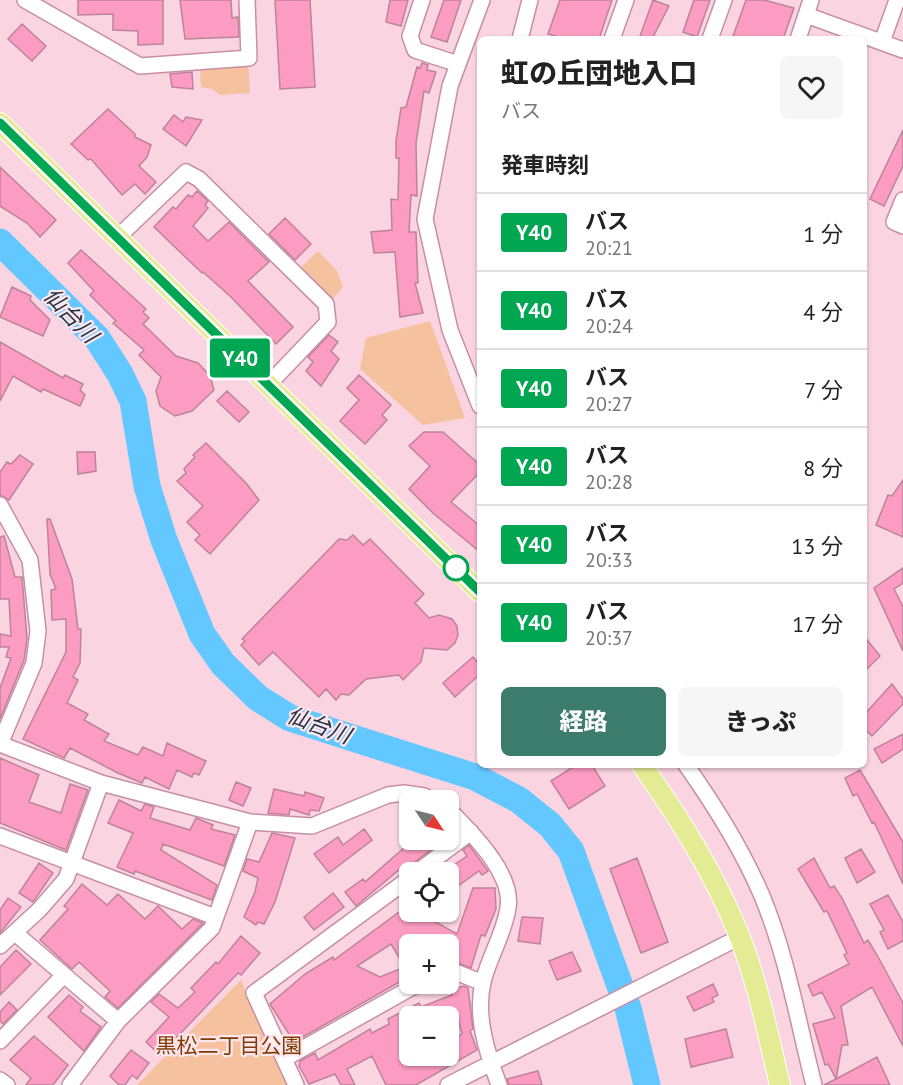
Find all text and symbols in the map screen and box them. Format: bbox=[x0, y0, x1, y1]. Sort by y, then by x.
text: 虹の丘団地入口 bbox=[501, 54, 697, 91]
button: heart bbox=[780, 56, 843, 119]
text: バス bbox=[501, 98, 541, 124]
text: 発車時刻 bbox=[501, 151, 589, 179]
text: バス bbox=[585, 207, 629, 235]
text: Y40 bbox=[516, 219, 552, 246]
text: 1 分 bbox=[803, 220, 843, 248]
text: 20:21 bbox=[585, 235, 633, 261]
water label: 仙台川 bbox=[38, 282, 105, 350]
text: バス bbox=[585, 285, 629, 313]
text: Y40 bbox=[516, 297, 552, 324]
text: 4 分 bbox=[803, 298, 843, 326]
text: 20:24 bbox=[585, 313, 633, 339]
line badge: Y40 bbox=[206, 338, 274, 378]
text: Y40 bbox=[222, 345, 258, 372]
text: バス bbox=[585, 363, 629, 391]
text: Y40 bbox=[516, 375, 552, 402]
text: 7 分 bbox=[804, 376, 843, 404]
text: 20:27 bbox=[585, 391, 633, 417]
text: バス bbox=[585, 441, 629, 469]
text: Y40 bbox=[516, 453, 552, 480]
text: 8 分 bbox=[803, 454, 843, 482]
text: 20:28 bbox=[585, 469, 633, 495]
text: バス bbox=[585, 519, 629, 547]
text: Y40 bbox=[516, 531, 552, 558]
text: 13 分 bbox=[791, 532, 843, 560]
text: 20:33 bbox=[585, 547, 633, 573]
unlabelled marker bbox=[443, 555, 469, 581]
text: バス bbox=[585, 597, 629, 625]
text: Y40 bbox=[516, 609, 552, 636]
text: 17 分 bbox=[792, 610, 843, 638]
text: 20:37 bbox=[585, 625, 633, 651]
button: 経路 bbox=[501, 687, 666, 756]
button: きっぷ bbox=[678, 687, 843, 756]
water label: 仙台川 bbox=[283, 701, 357, 750]
north arrow bbox=[399, 790, 459, 850]
map controls bbox=[399, 790, 459, 1066]
button: locate bbox=[399, 862, 459, 922]
button: + bbox=[399, 934, 459, 994]
button: − bbox=[399, 1006, 459, 1066]
park label: 黒松二丁目公園 bbox=[156, 1032, 303, 1059]

